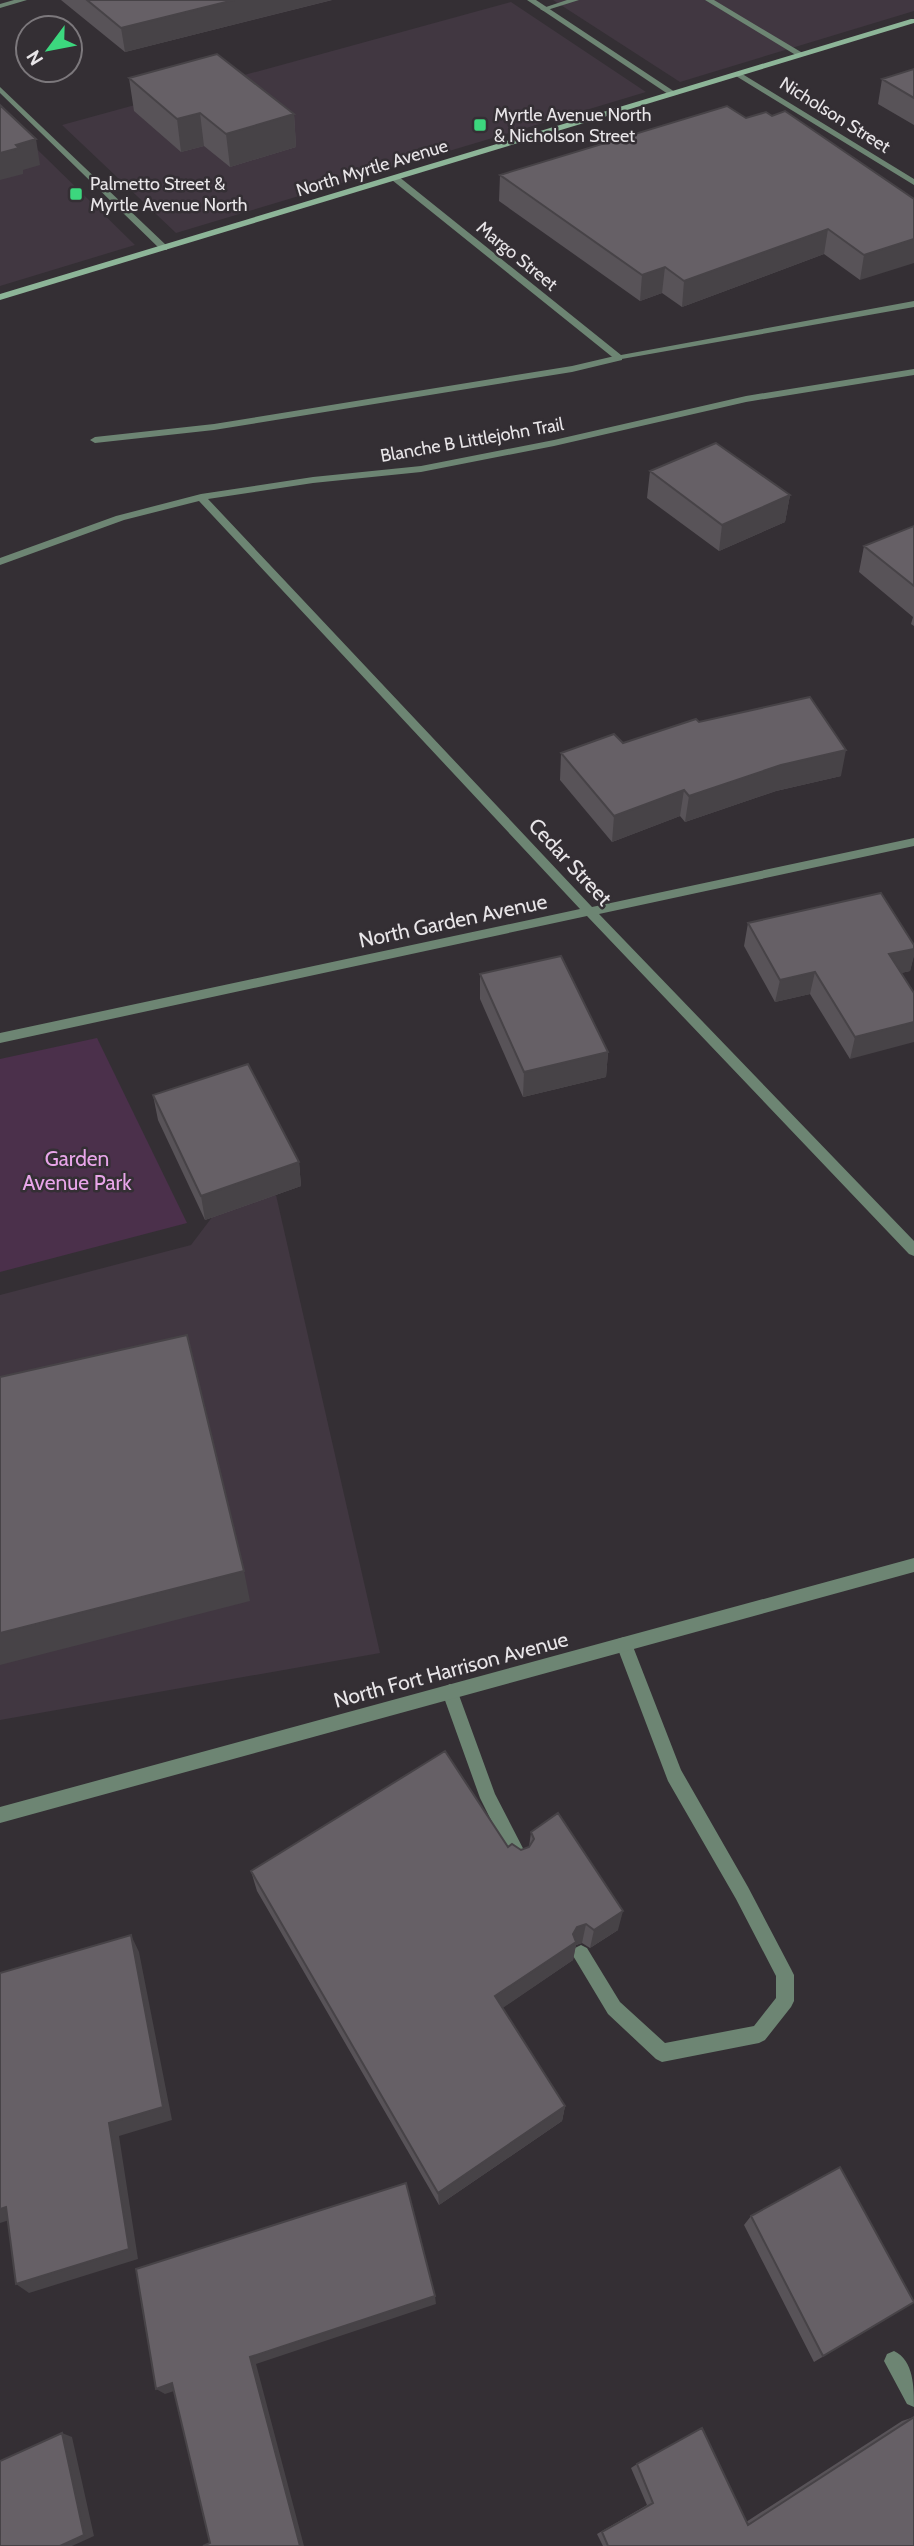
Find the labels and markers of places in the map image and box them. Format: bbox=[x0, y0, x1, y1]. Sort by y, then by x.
place label: Myrtle Avenue North & Nicholson Street bbox=[494, 104, 651, 147]
marker: Myrtle Avenue North & Nicholson Street bbox=[472, 117, 488, 133]
place label: Palmetto Street & Myrtle Avenue North bbox=[90, 173, 247, 216]
marker: Palmetto Street & Myrtle Avenue North bbox=[68, 186, 84, 202]

